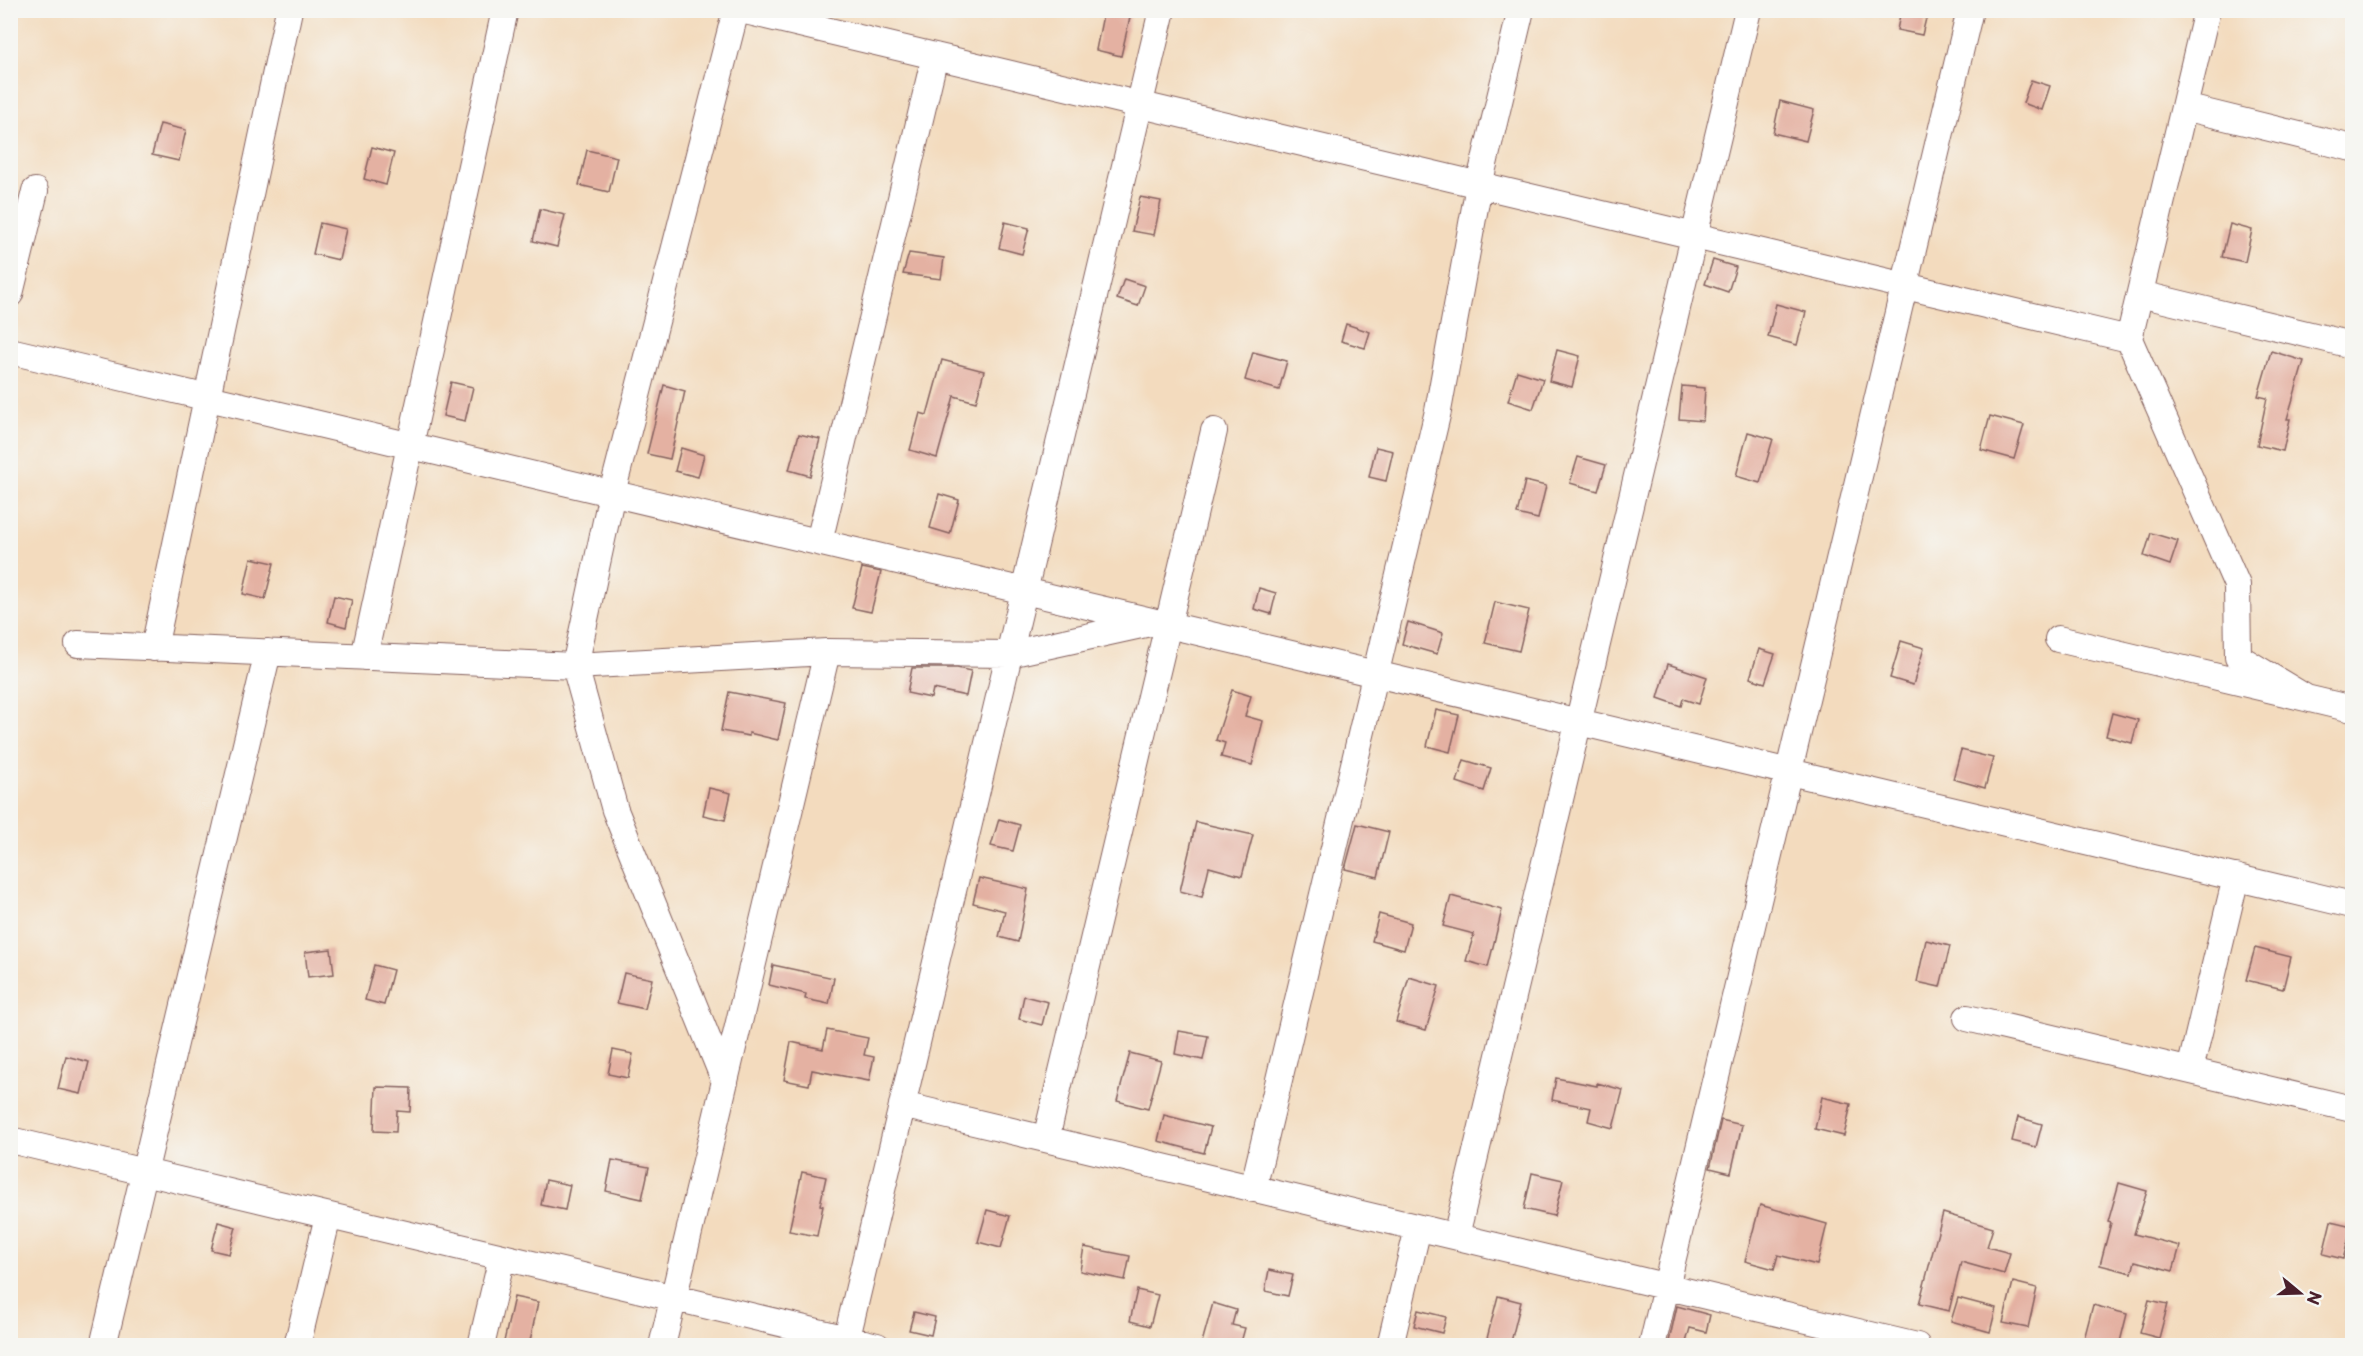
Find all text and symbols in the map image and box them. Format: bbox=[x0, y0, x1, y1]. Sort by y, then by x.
north arrow bbox=[2270, 1263, 2330, 1323]
text: N bbox=[2302, 1288, 2329, 1308]

